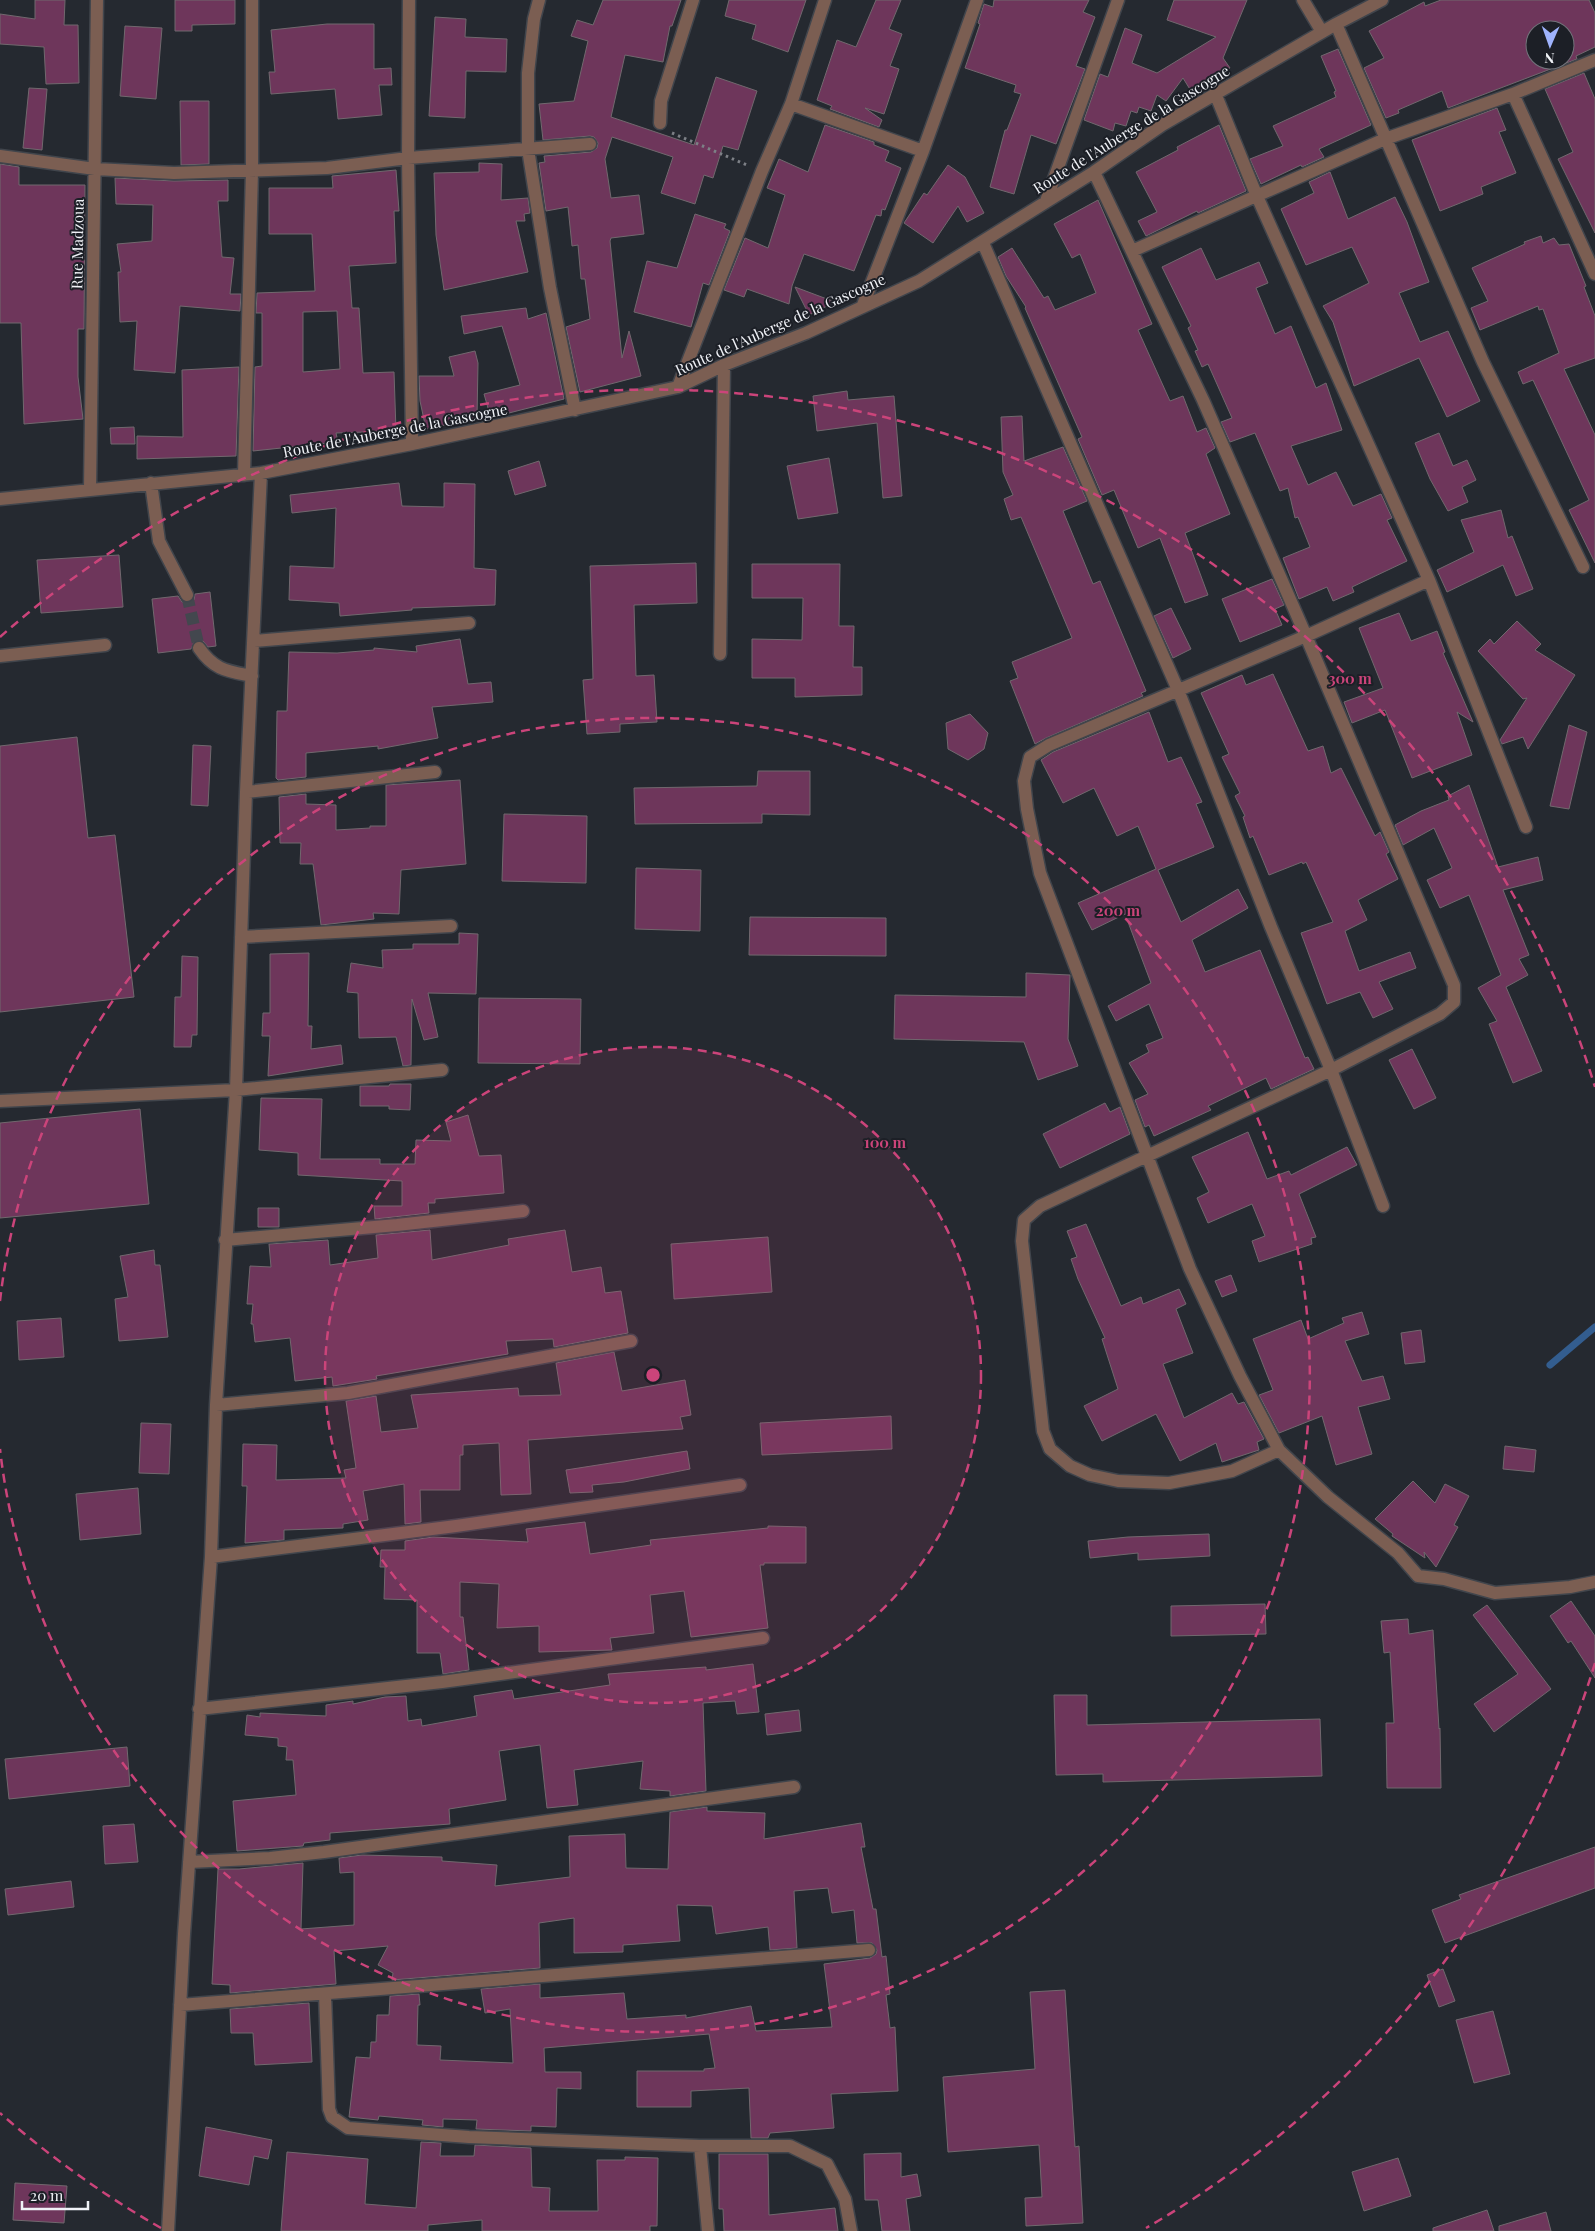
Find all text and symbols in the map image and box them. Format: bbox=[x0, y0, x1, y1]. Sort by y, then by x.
north arrow bbox=[1525, 20, 1575, 70]
text: N bbox=[1544, 49, 1555, 68]
street label: Route de l'Auberge de la Gascogne bbox=[1029, 60, 1233, 198]
street label: Rue Madzoua bbox=[66, 198, 88, 289]
street label: Route de l'Auberge de la Gascogne bbox=[672, 268, 888, 380]
street label: Route de l'Auberge de la Gascogne bbox=[281, 398, 509, 462]
text: 300 m bbox=[1328, 668, 1372, 688]
text: 200 m bbox=[1096, 900, 1141, 920]
text: 100 m bbox=[864, 1132, 907, 1152]
centre of rings bbox=[644, 1366, 662, 1384]
scale bar bbox=[22, 2178, 89, 2210]
text: 20 m bbox=[30, 2185, 64, 2205]

